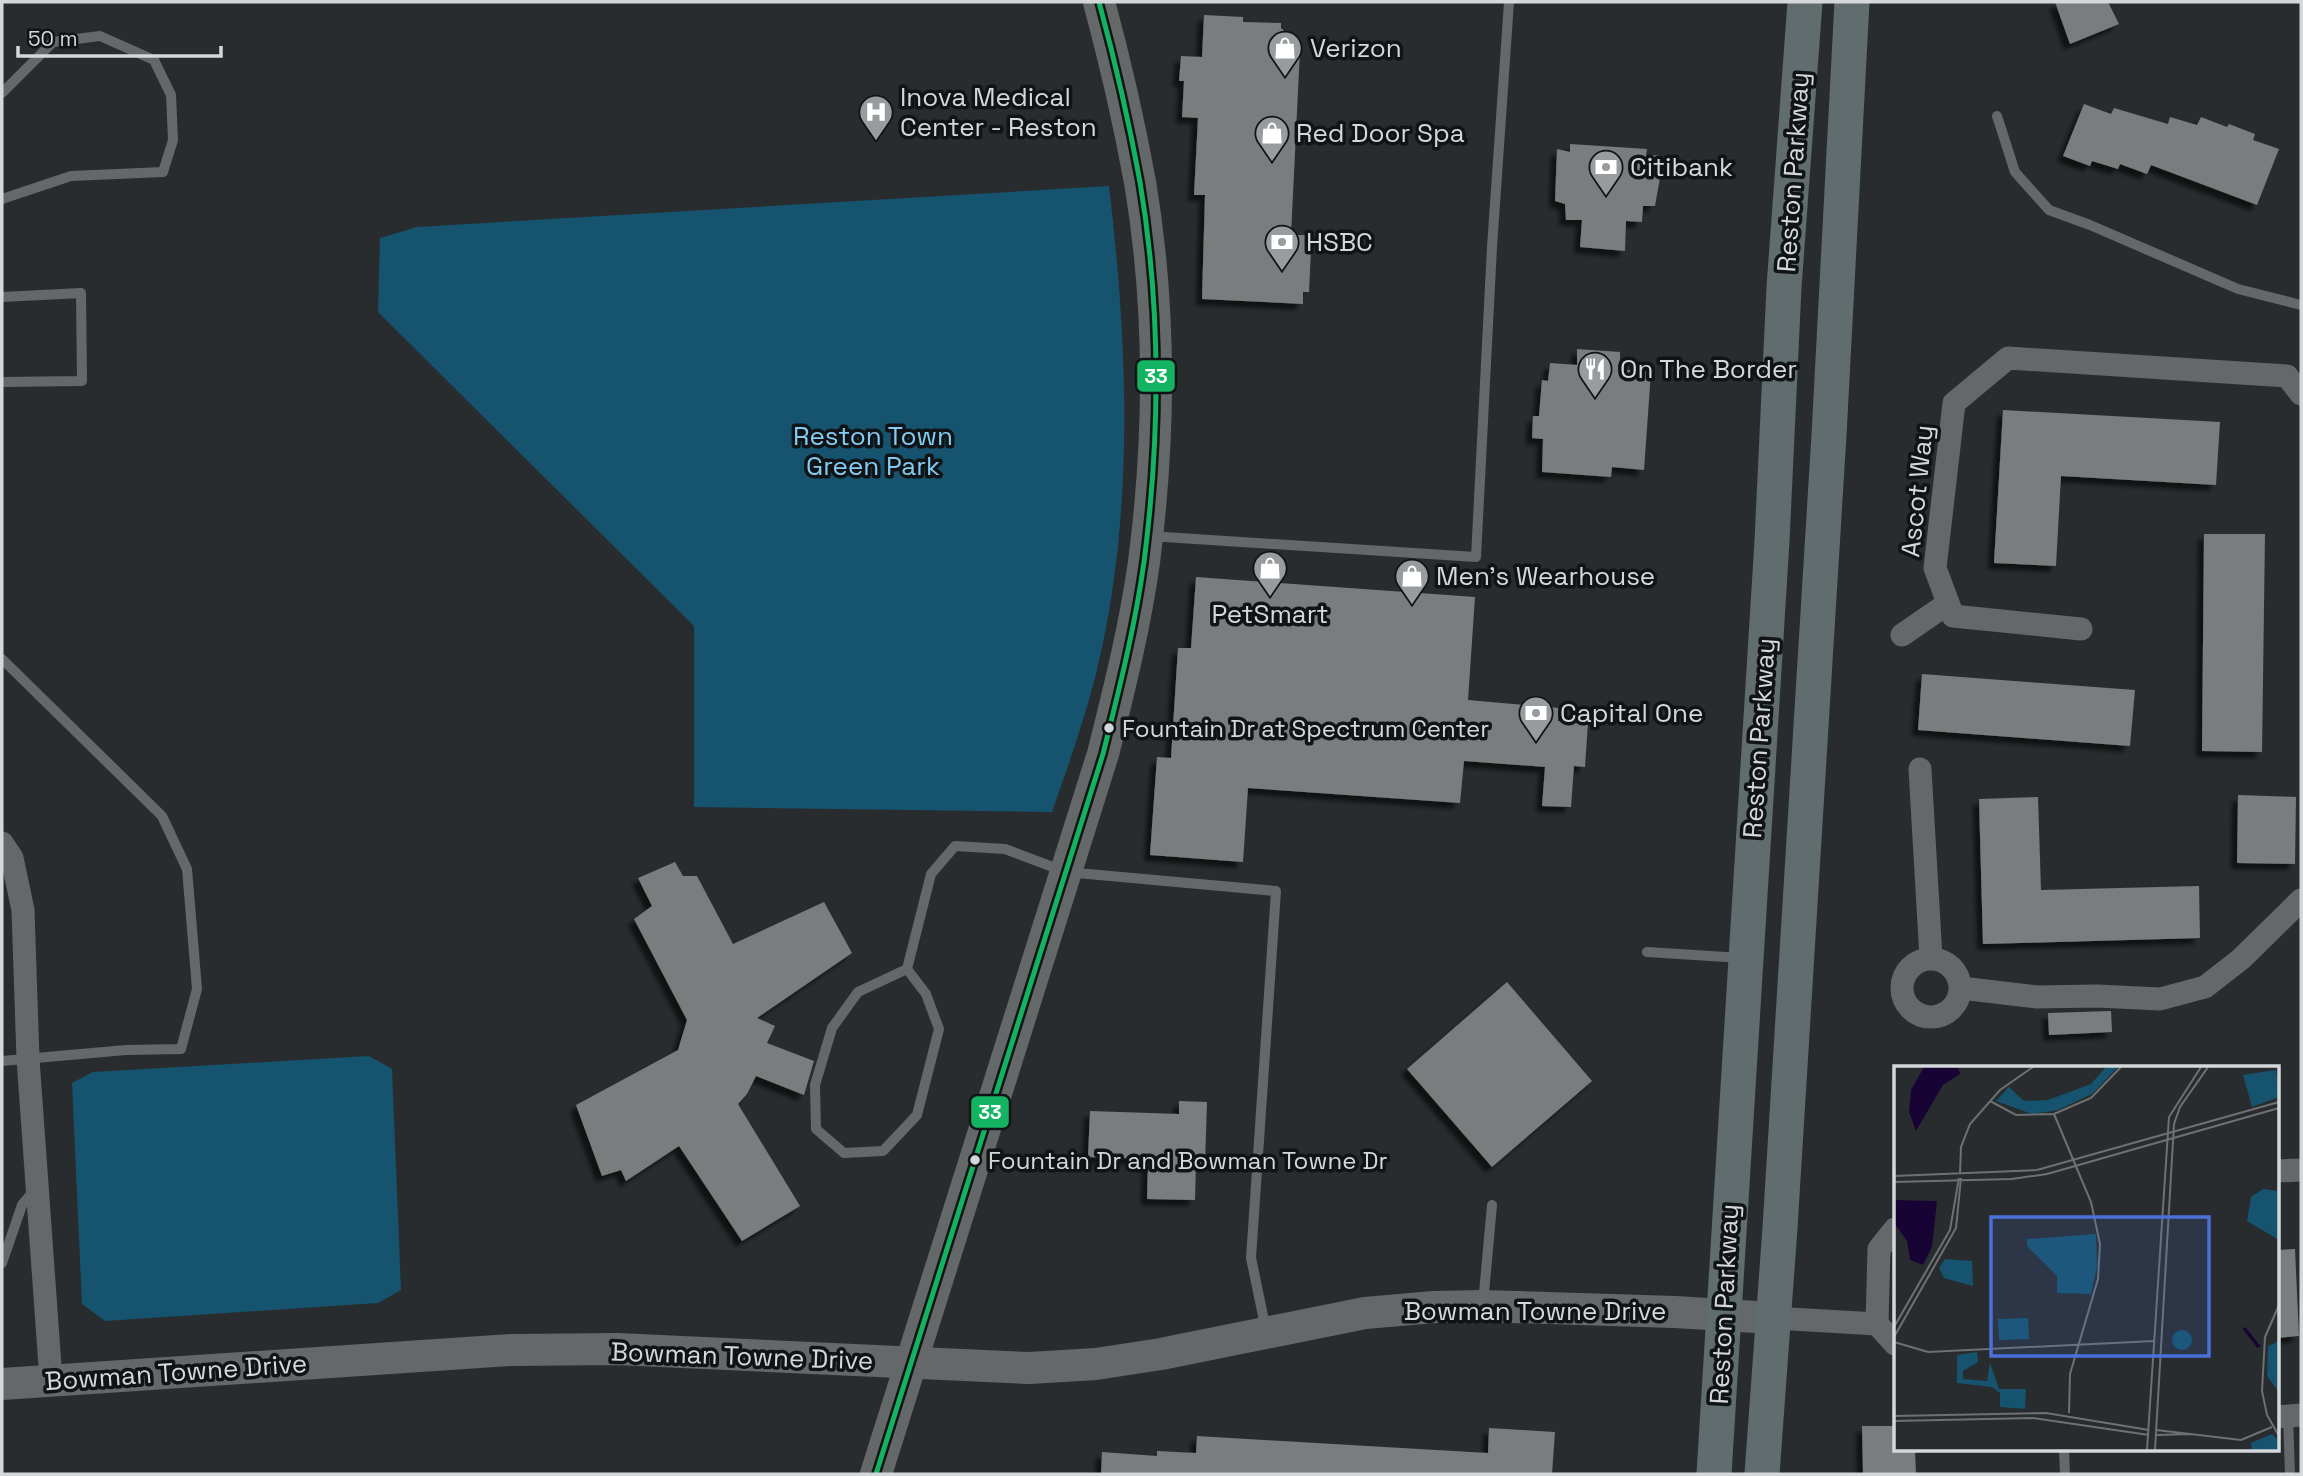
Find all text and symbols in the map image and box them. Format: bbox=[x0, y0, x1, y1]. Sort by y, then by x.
scale bar bbox=[18, 14, 220, 58]
text: 50 m bbox=[28, 25, 78, 52]
shop icon: Verizon bbox=[1266, 29, 1304, 78]
place label: Verizon bbox=[1310, 31, 1402, 65]
street label: Reston Parkway bbox=[1769, 71, 1817, 273]
place label: Inova Medical Center - Reston bbox=[900, 80, 1097, 144]
hospital icon: Inova Medical Center - Reston bbox=[857, 93, 895, 142]
shop icon: Red Door Spa bbox=[1253, 114, 1291, 163]
place label: Red Door Spa bbox=[1296, 116, 1465, 150]
bank icon: Citibank bbox=[1587, 148, 1625, 197]
place label: Citibank bbox=[1630, 150, 1733, 184]
bank icon: HSBC bbox=[1263, 223, 1301, 272]
place label: HSBC bbox=[1306, 225, 1373, 259]
restaurant icon: On The Border bbox=[1576, 350, 1614, 399]
place label: On The Border bbox=[1620, 352, 1797, 386]
line badge: 33 bbox=[1136, 359, 1176, 393]
text: 33 bbox=[1144, 364, 1168, 389]
park label: Reston Town Green Park bbox=[793, 419, 953, 483]
street label: Ascot Way bbox=[1893, 423, 1941, 559]
shop icon: PetSmart bbox=[1251, 549, 1289, 598]
shop icon: Men's Wearhouse bbox=[1393, 557, 1431, 606]
place label: Men's Wearhouse bbox=[1436, 559, 1655, 593]
place label: PetSmart bbox=[1211, 597, 1329, 631]
street label: Reston Parkway bbox=[1735, 637, 1783, 839]
bank icon: Capital One bbox=[1517, 694, 1555, 743]
place label: Capital One bbox=[1560, 696, 1703, 730]
place label: Fountain Dr at Spectrum Center bbox=[1122, 713, 1489, 744]
marker: Fountain Dr at Spectrum Center bbox=[1102, 721, 1116, 735]
inset map bbox=[1894, 1066, 2278, 1452]
line badge: 33 bbox=[970, 1095, 1010, 1129]
text: 33 bbox=[978, 1100, 1002, 1125]
place label: Fountain Dr and Bowman Towne Dr bbox=[988, 1145, 1387, 1176]
marker: Fountain Dr and Bowman Towne Dr bbox=[968, 1153, 982, 1167]
street label: Reston Parkway bbox=[1702, 1203, 1746, 1405]
street label: Bowman Towne Drive bbox=[1404, 1294, 1666, 1328]
street label: Bowman Towne Drive bbox=[610, 1334, 874, 1378]
street label: Bowman Towne Drive bbox=[44, 1346, 308, 1398]

